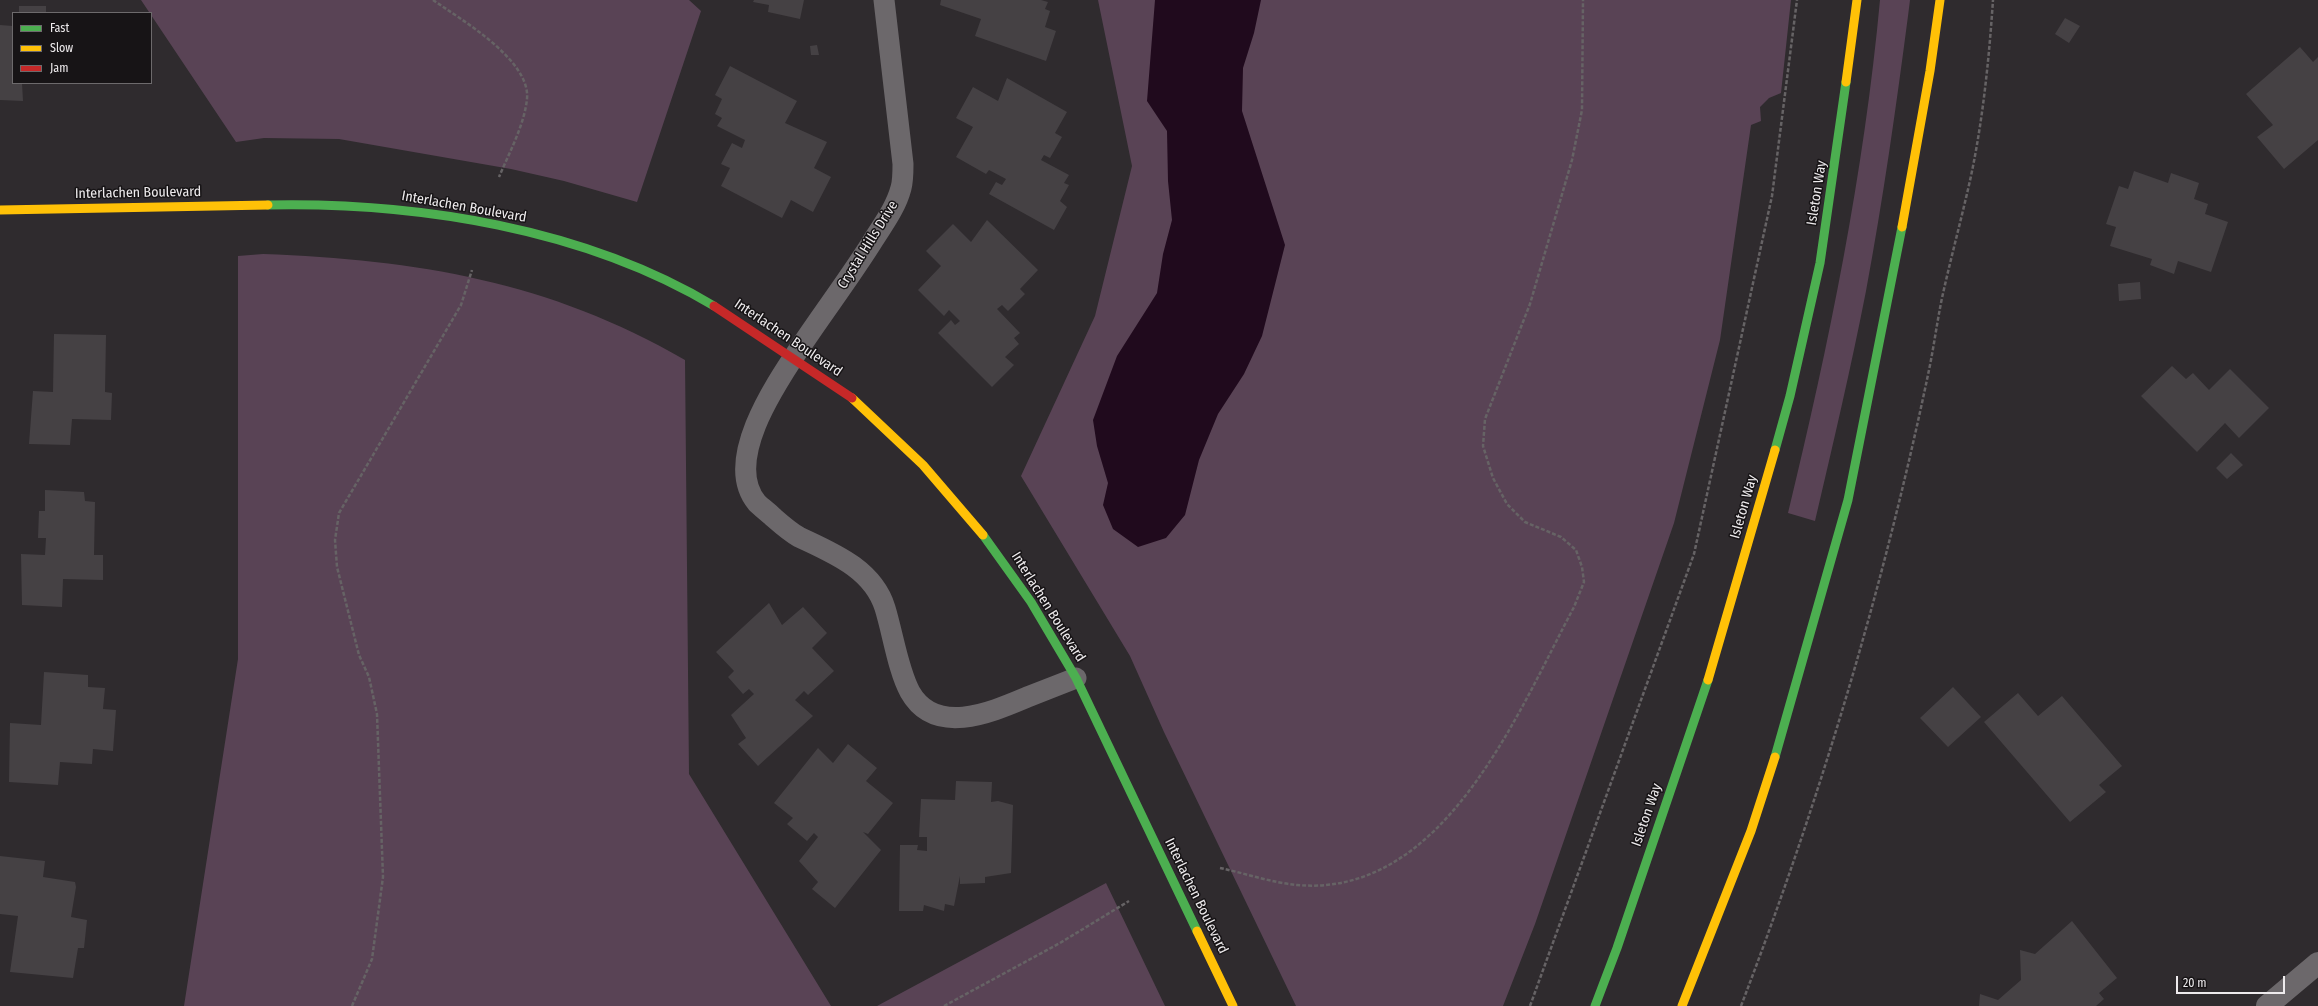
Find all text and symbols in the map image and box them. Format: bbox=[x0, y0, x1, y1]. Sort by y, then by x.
legend bbox=[12, 12, 152, 84]
text: Fast bbox=[50, 21, 69, 35]
text: Slow bbox=[50, 41, 73, 55]
text: Jam bbox=[50, 61, 68, 75]
street label: Isleton Way bbox=[1804, 159, 1830, 227]
street label: Interlachen Boulevard bbox=[75, 183, 201, 203]
street label: Interlachen Boulevard bbox=[400, 188, 528, 226]
street label: Crystal Hills Drive bbox=[834, 198, 902, 292]
street label: Interlachen Boulevard bbox=[731, 296, 845, 380]
street label: Isleton Way bbox=[1727, 473, 1761, 541]
street label: Interlachen Boulevard bbox=[1007, 549, 1089, 665]
street label: Isleton Way bbox=[1628, 781, 1666, 849]
street label: Interlachen Boulevard bbox=[1161, 836, 1231, 956]
scale bar bbox=[2178, 968, 2287, 994]
text: 20 m bbox=[2183, 976, 2207, 990]

